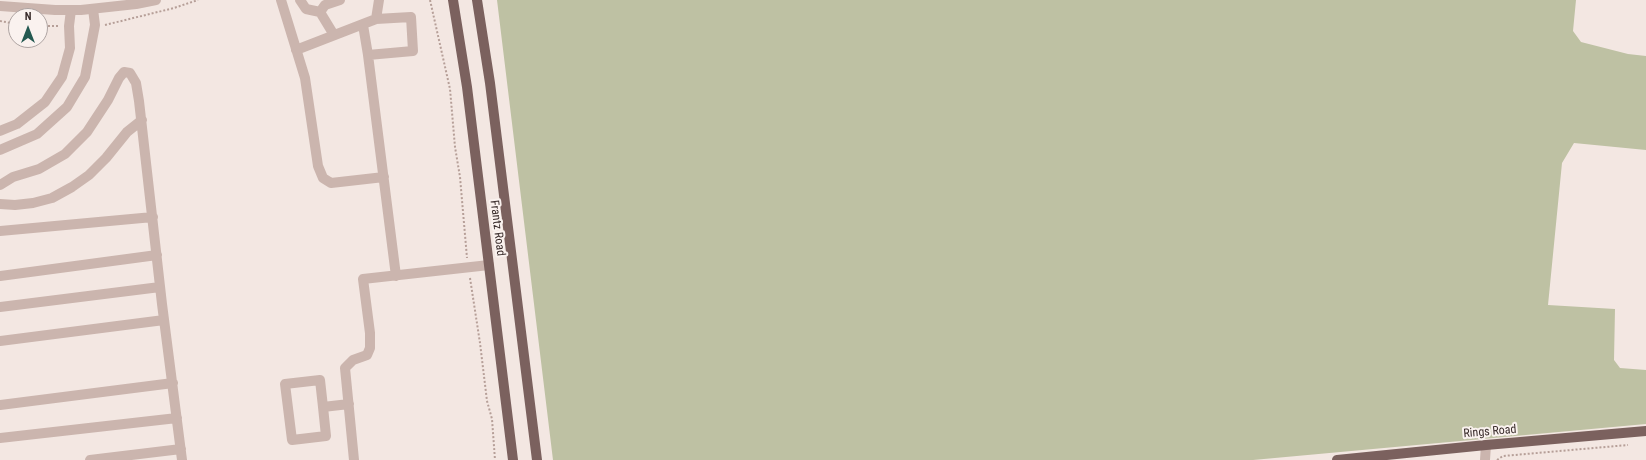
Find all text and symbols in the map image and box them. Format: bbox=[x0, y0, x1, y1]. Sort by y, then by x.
north arrow bbox=[8, 8, 48, 48]
text: N bbox=[25, 10, 31, 23]
street label: Frantz Road bbox=[486, 199, 508, 257]
street label: Rings Road bbox=[1463, 423, 1517, 441]

